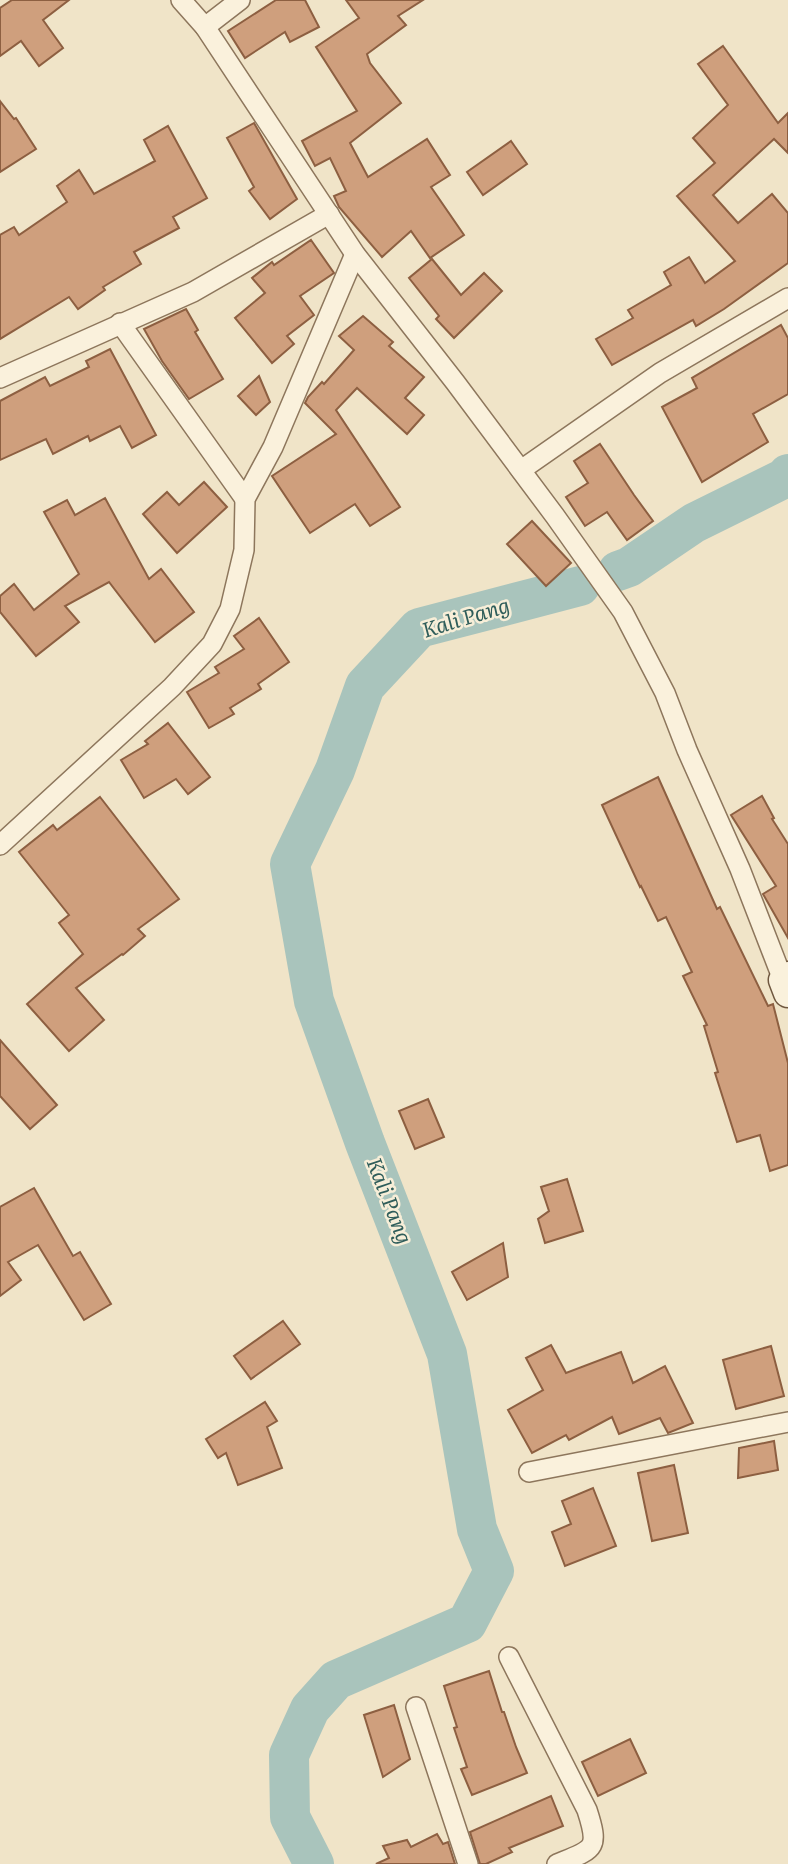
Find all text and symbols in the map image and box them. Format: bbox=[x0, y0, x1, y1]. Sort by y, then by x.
water label: Kali Pang bbox=[418, 588, 513, 644]
water label: Kali Pang bbox=[361, 1152, 422, 1248]

